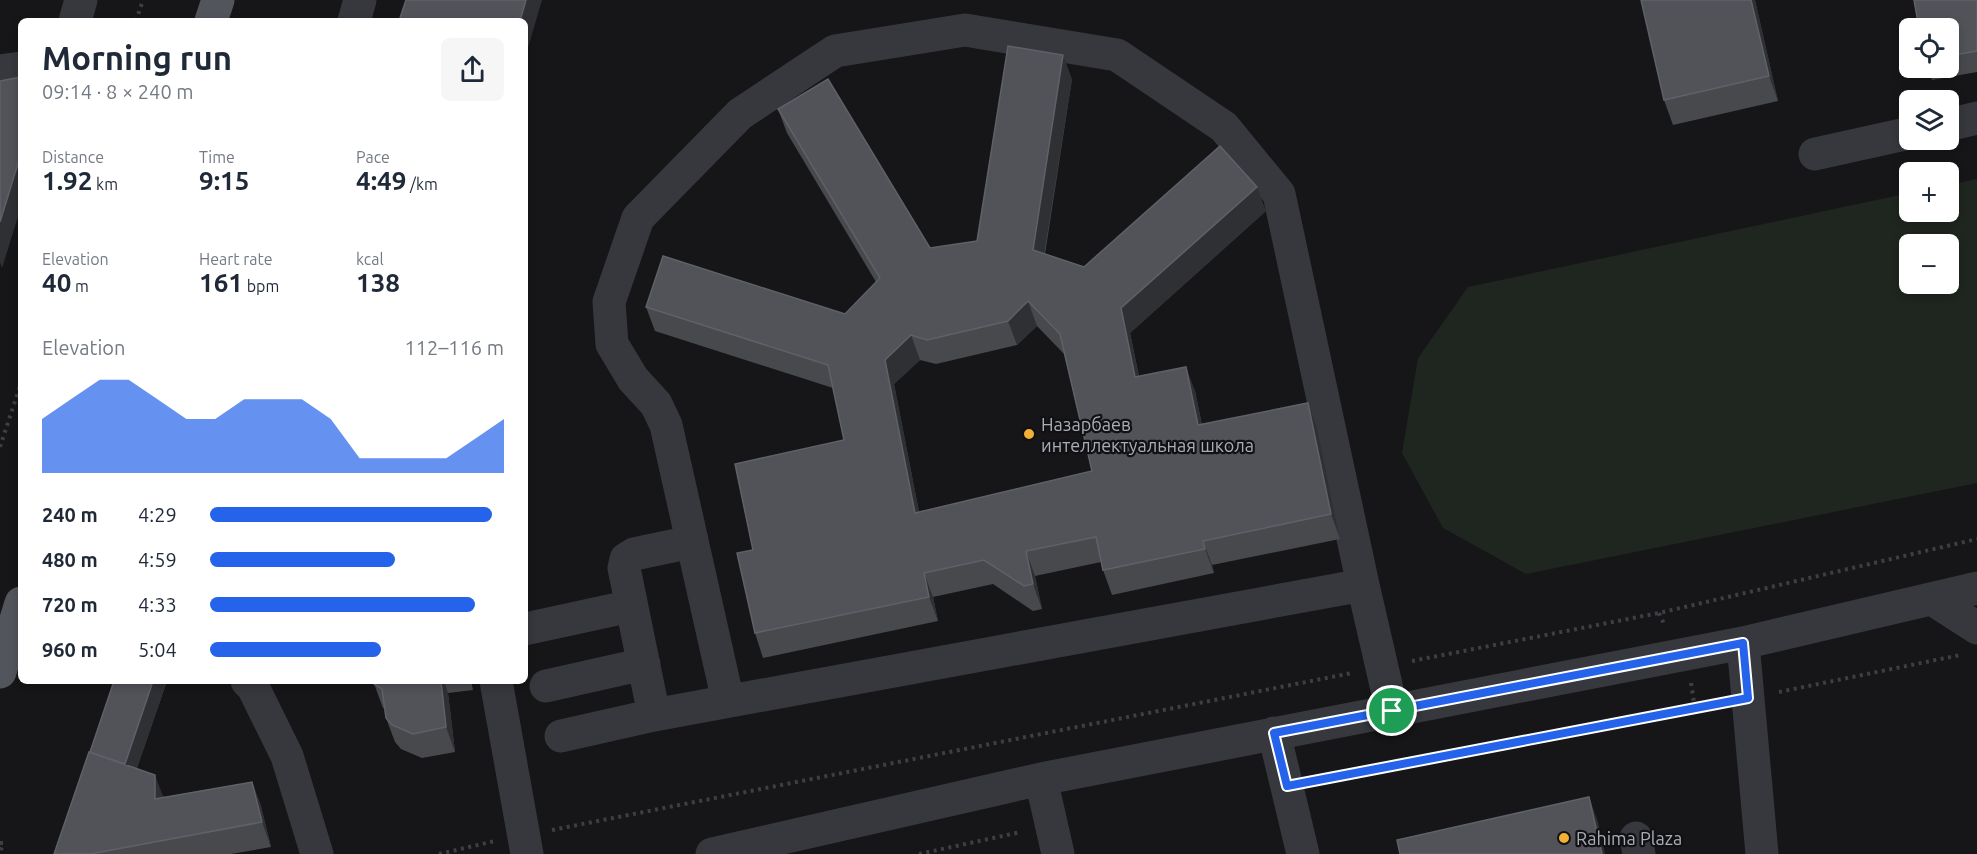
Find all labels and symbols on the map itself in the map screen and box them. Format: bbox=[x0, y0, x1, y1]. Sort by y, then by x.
place label: Назарбаев интеллектуальная школа bbox=[1041, 414, 1254, 455]
marker: Назарбаев интеллектуальная школа bbox=[1022, 427, 1036, 441]
pin bbox=[1366, 685, 1417, 736]
place label: Rahima Plaza bbox=[1576, 828, 1682, 848]
marker: Rahima Plaza bbox=[1557, 831, 1571, 845]

